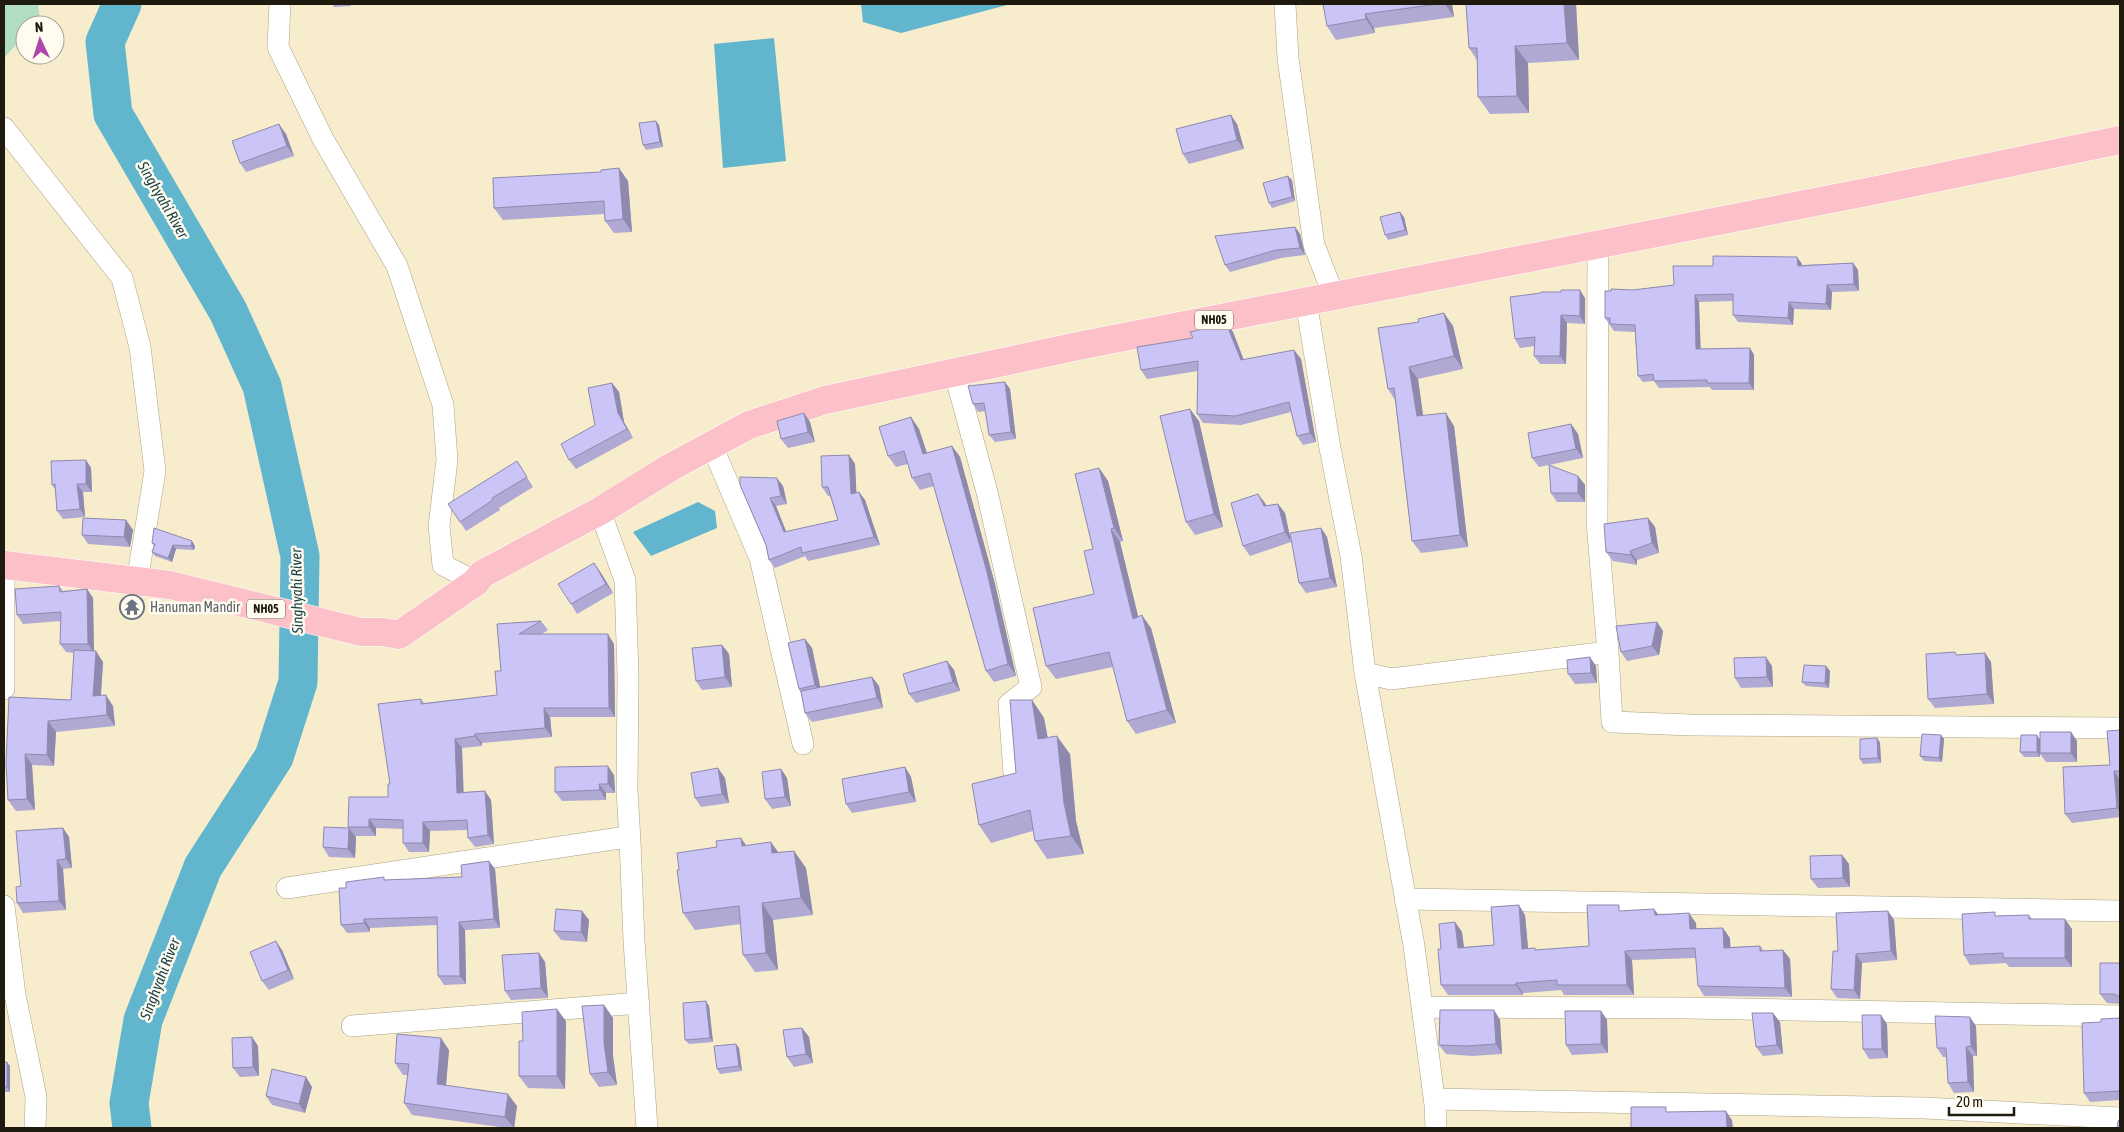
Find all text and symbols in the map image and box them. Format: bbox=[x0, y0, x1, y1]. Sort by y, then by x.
north arrow bbox=[15, 15, 65, 65]
text: N bbox=[34, 19, 44, 35]
water label: Singhyahi River bbox=[134, 158, 192, 241]
road number: NH05 bbox=[1195, 310, 1233, 330]
water label: Singhyahi River bbox=[287, 548, 306, 635]
temple icon: Hanuman Mandir bbox=[119, 594, 145, 620]
place label: Hanuman Mandir bbox=[150, 599, 241, 615]
road number: NH05 bbox=[247, 600, 285, 618]
water label: Singhyahi River bbox=[136, 935, 183, 1023]
scale bar bbox=[1949, 1084, 2014, 1116]
text: 20 m bbox=[1956, 1093, 1983, 1110]

